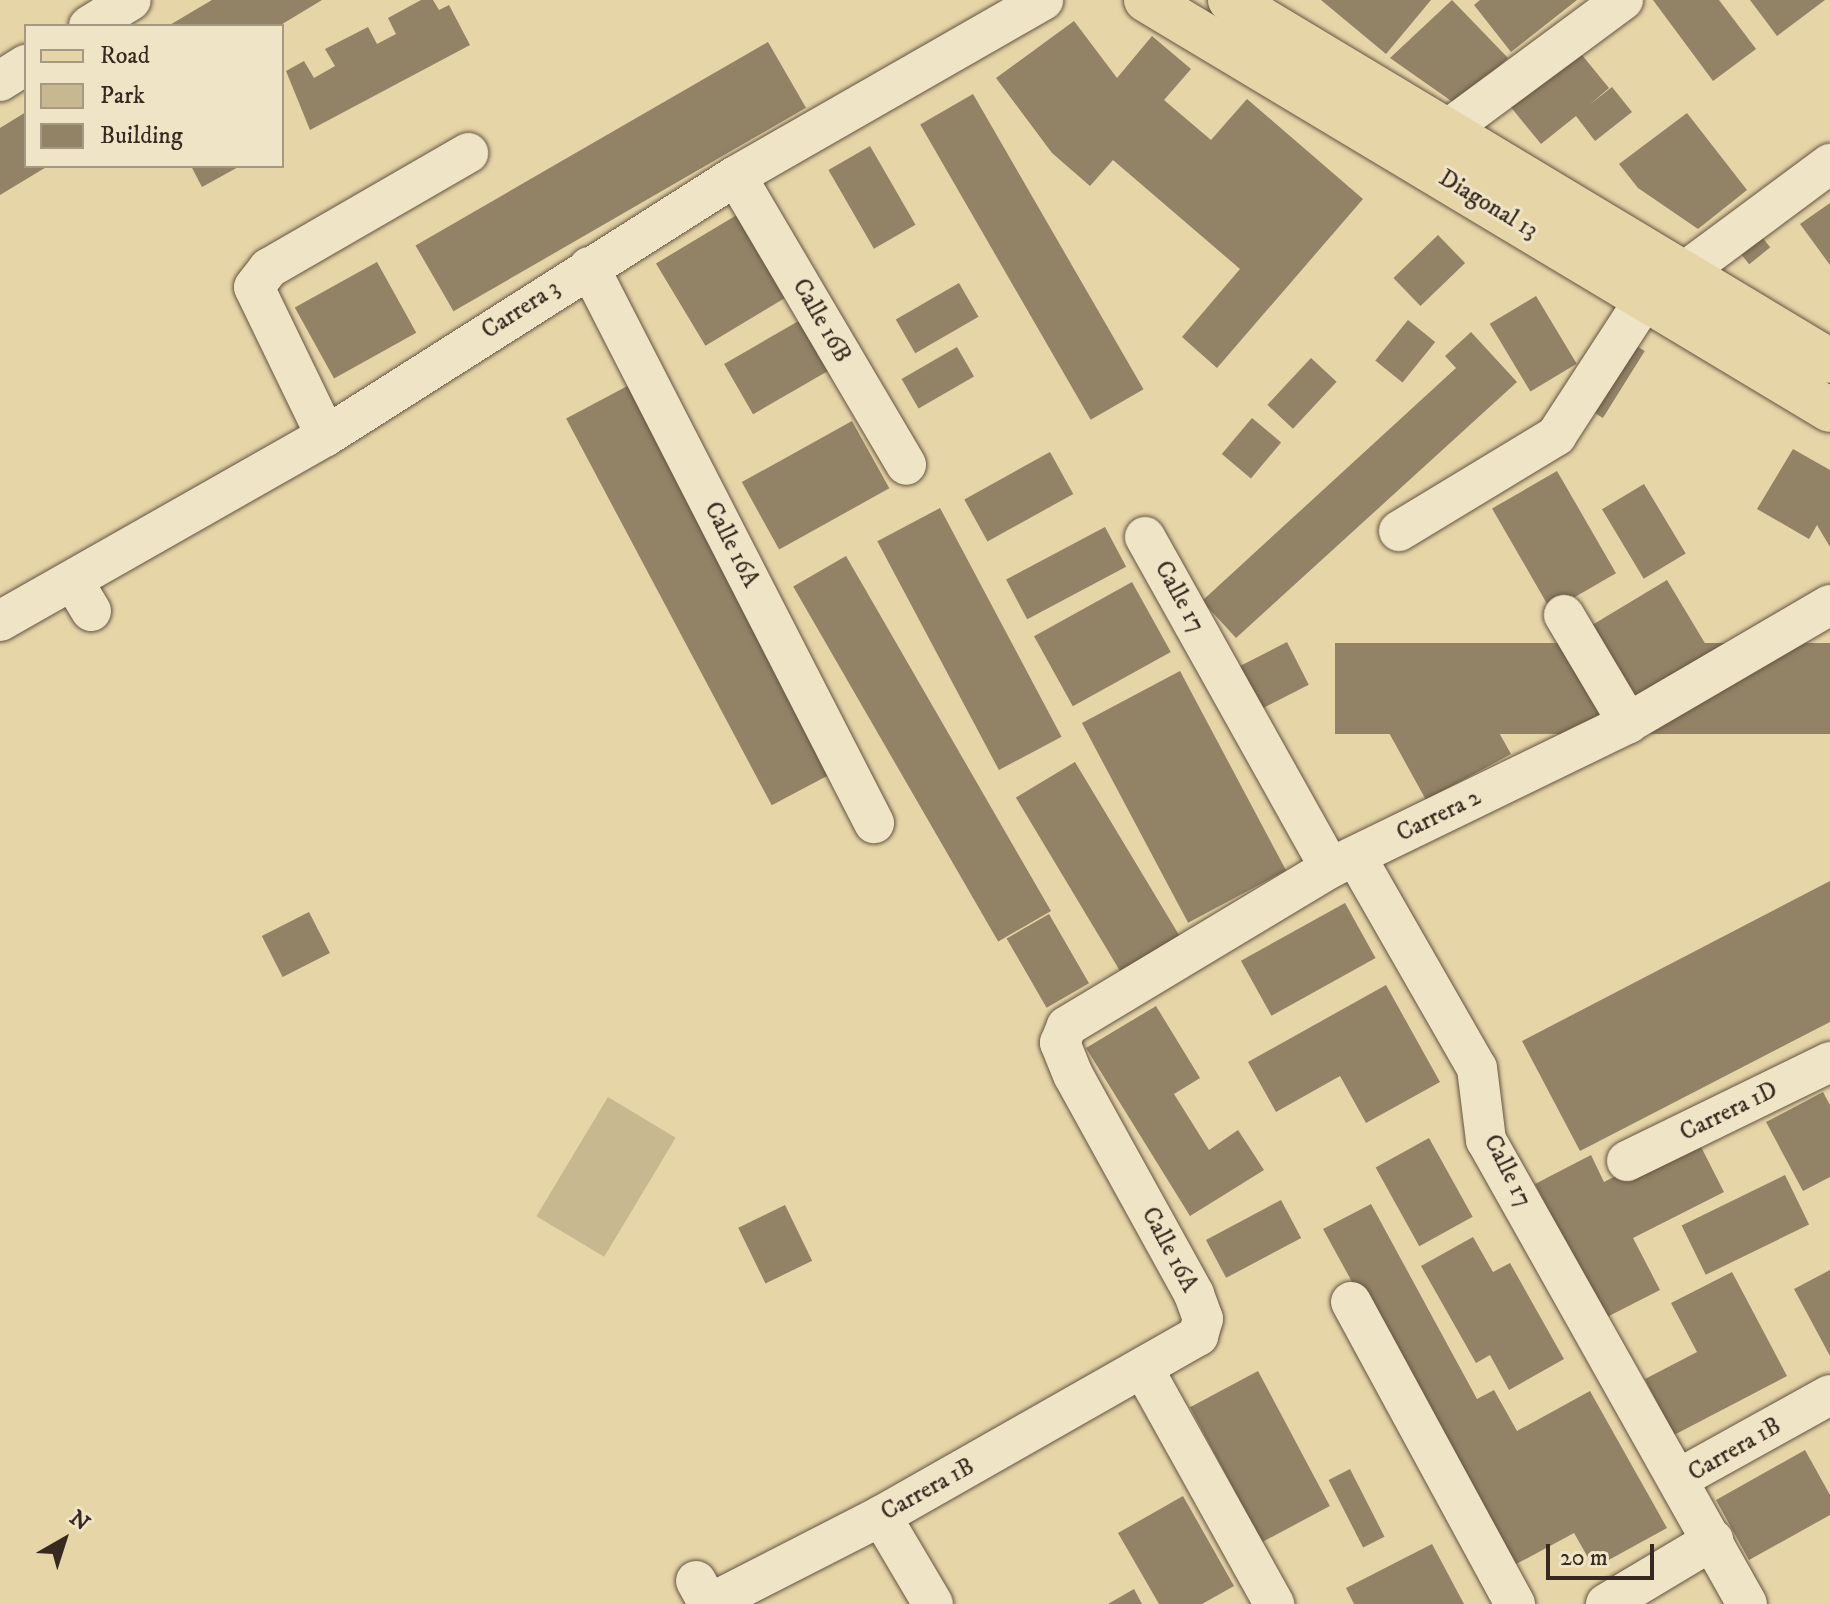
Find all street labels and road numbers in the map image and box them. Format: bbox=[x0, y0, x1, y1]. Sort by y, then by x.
street label: Diagonal 13 bbox=[1433, 164, 1543, 246]
street label: Carrera 3 bbox=[477, 274, 565, 346]
street label: Calle 16B bbox=[786, 274, 856, 368]
street label: Calle 16A bbox=[697, 497, 765, 593]
street label: Calle 17 bbox=[1148, 556, 1210, 638]
street label: Carrera 2 bbox=[1392, 783, 1486, 849]
street label: Carrera 1D bbox=[1676, 1076, 1782, 1148]
street label: Calle 17 bbox=[1477, 1130, 1537, 1212]
street label: Calle 16A bbox=[1135, 1203, 1203, 1297]
street label: Carrera 1B bbox=[1684, 1412, 1786, 1488]
street label: Carrera 1B bbox=[876, 1453, 980, 1527]

